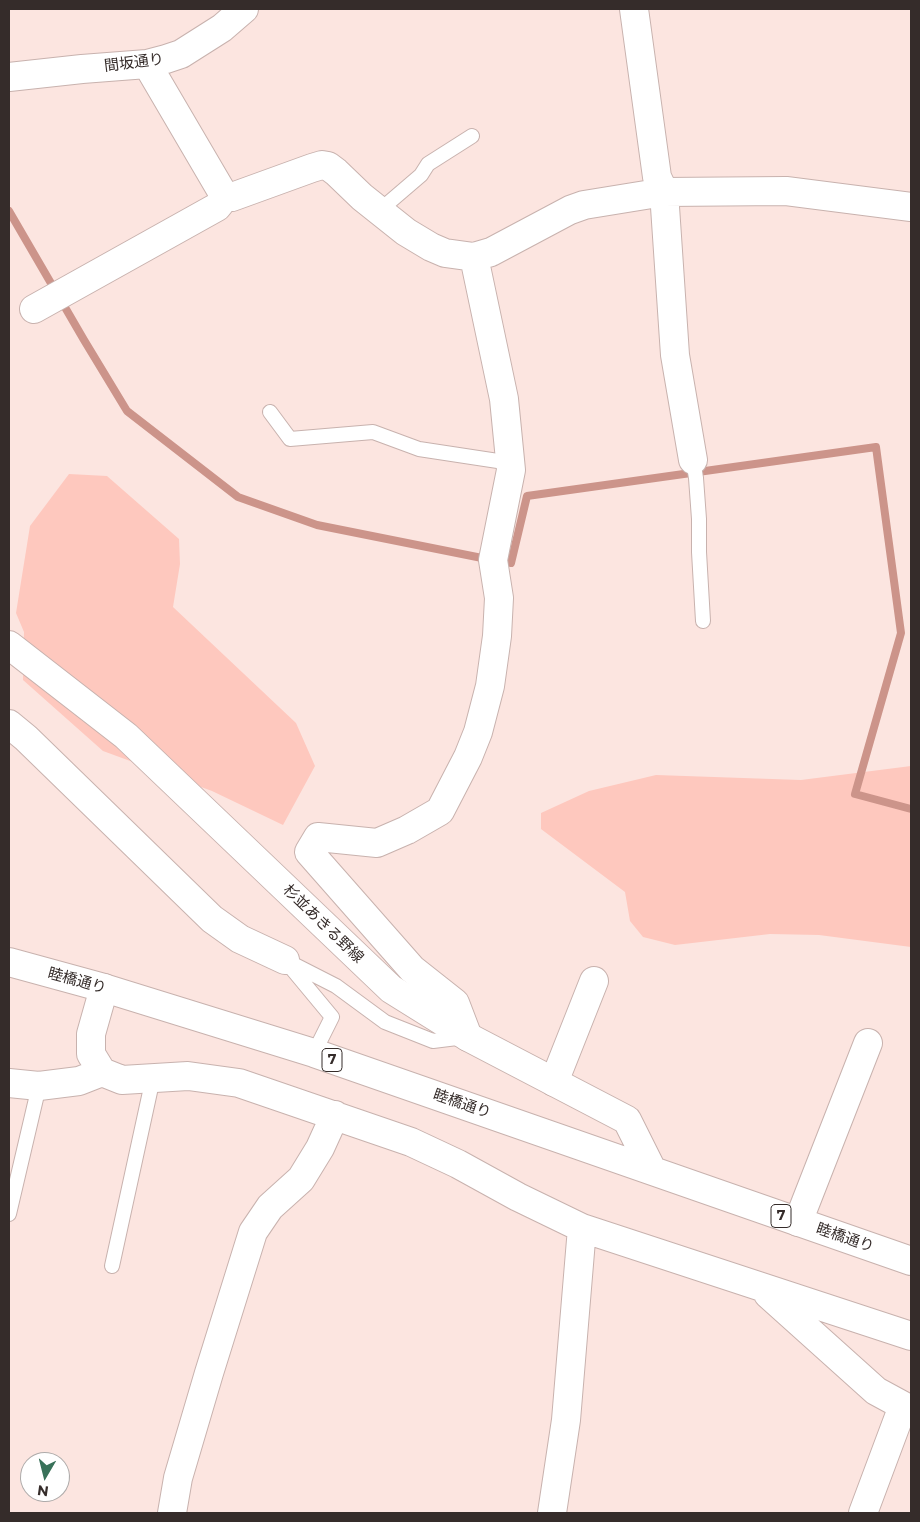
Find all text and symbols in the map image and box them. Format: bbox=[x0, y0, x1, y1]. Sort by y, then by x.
street label: 間坂通り bbox=[103, 50, 165, 76]
street label: 杉並あきる野線 bbox=[279, 881, 367, 967]
street label: 睦橋通り bbox=[46, 965, 108, 997]
road number: 7 bbox=[322, 1048, 342, 1072]
street label: 睦橋通り bbox=[431, 1086, 493, 1122]
road number: 7 bbox=[771, 1204, 791, 1228]
street label: 睦橋通り bbox=[814, 1220, 876, 1256]
north arrow bbox=[20, 1452, 70, 1502]
text: N bbox=[36, 1481, 50, 1501]

